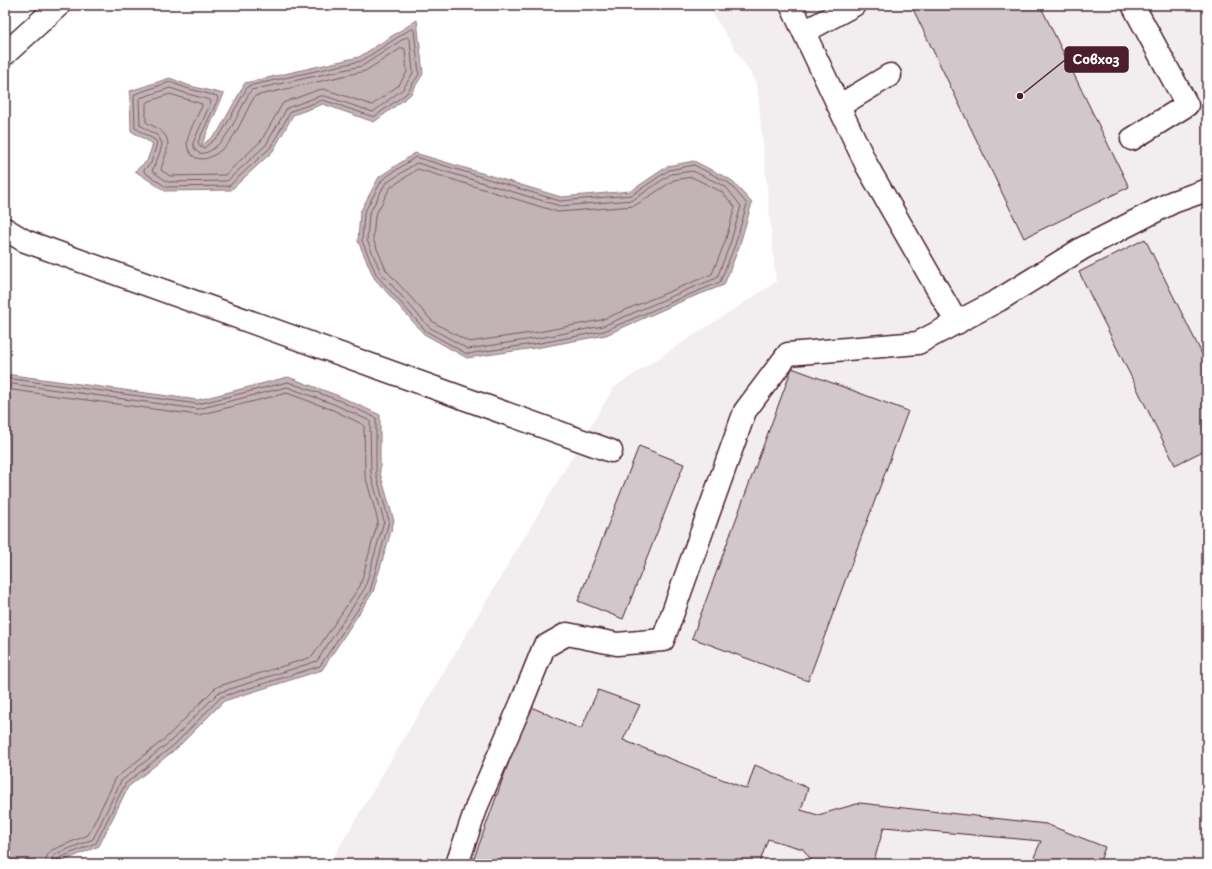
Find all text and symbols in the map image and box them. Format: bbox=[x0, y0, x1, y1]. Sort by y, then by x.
callout: Совхоз bbox=[1065, 47, 1128, 72]
text: Совхоз bbox=[1073, 49, 1120, 68]

